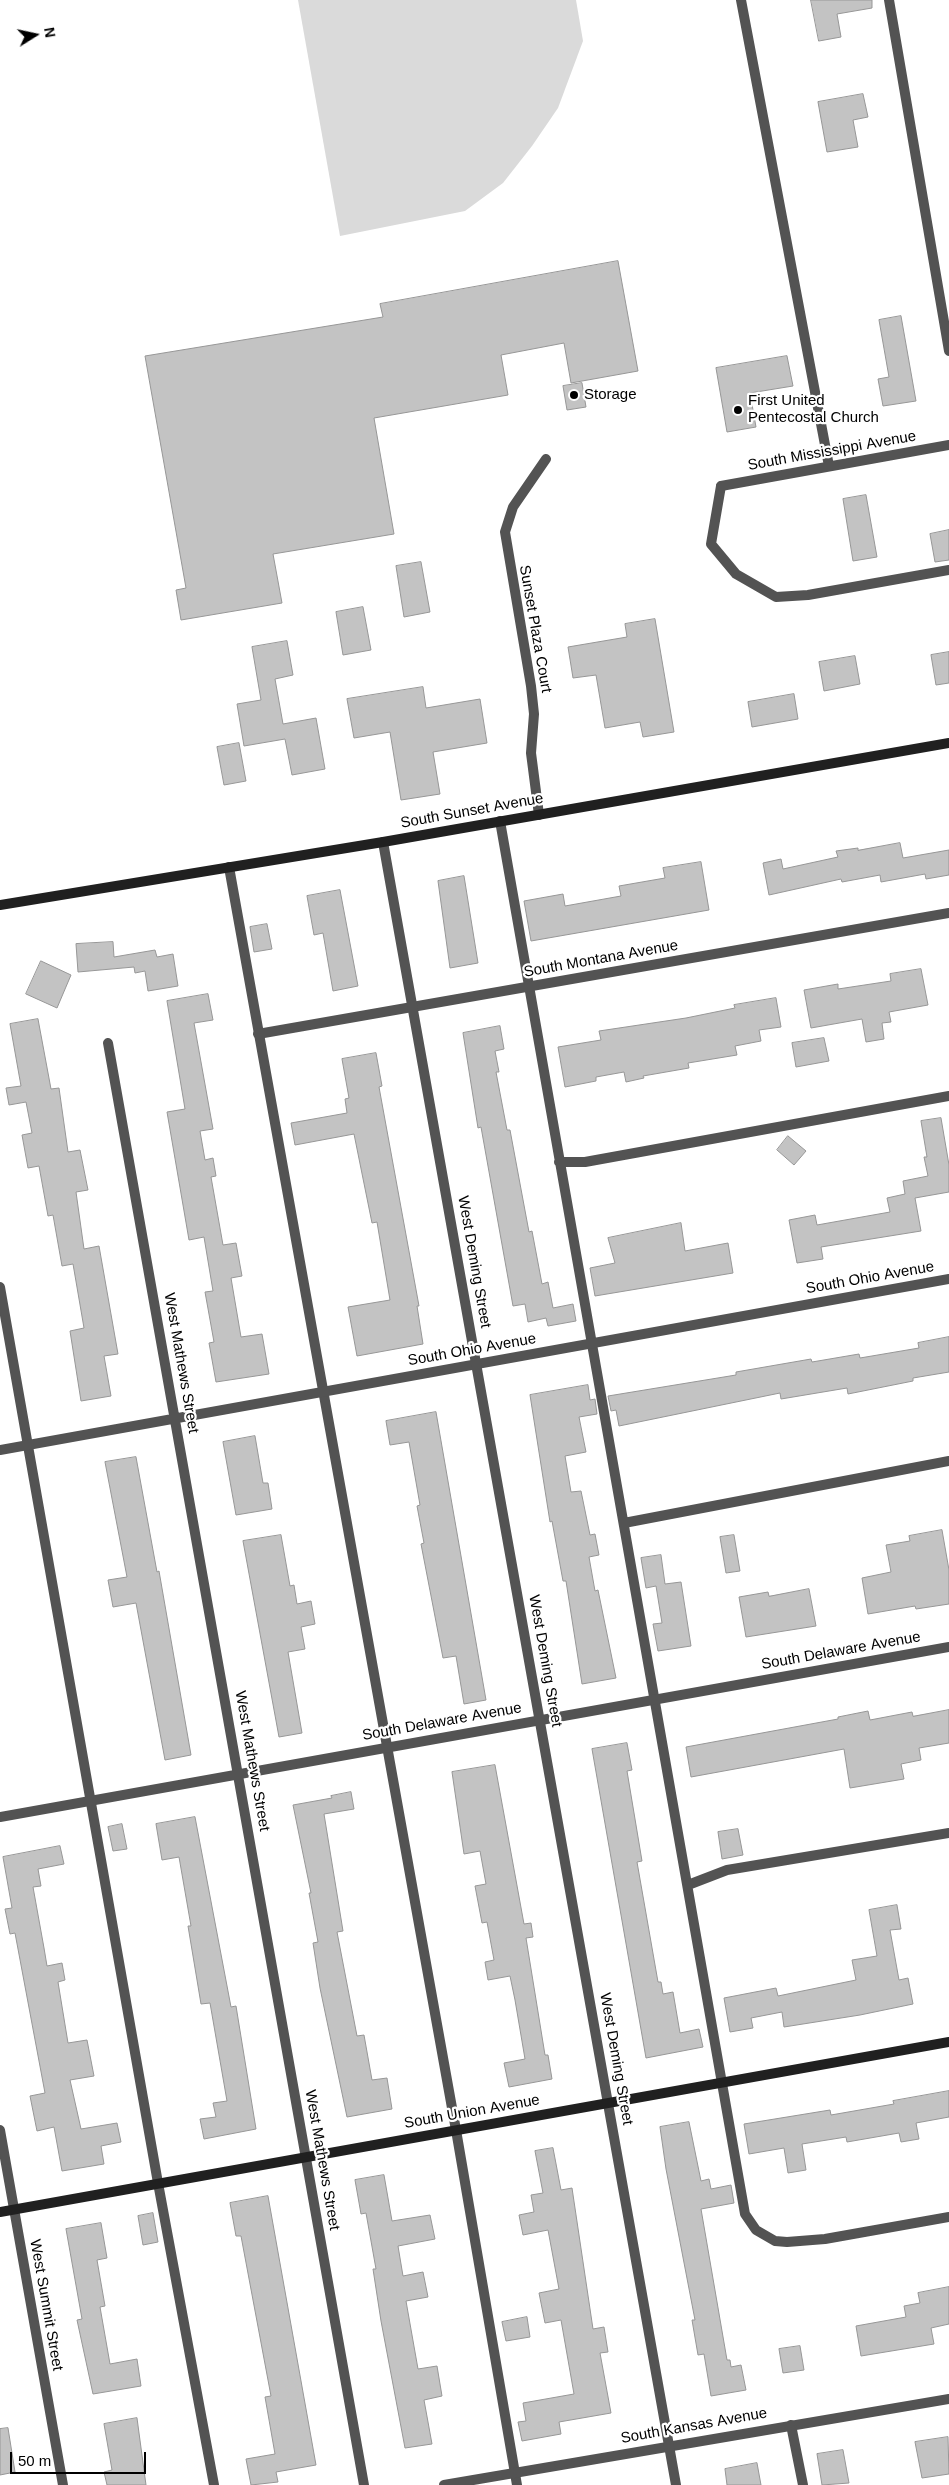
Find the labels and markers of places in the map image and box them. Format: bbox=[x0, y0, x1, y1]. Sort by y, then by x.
place label: Storage bbox=[584, 386, 637, 404]
marker: Storage bbox=[568, 389, 580, 401]
place label: First United Pentecostal Church bbox=[748, 392, 879, 427]
marker: First United Pentecostal Church bbox=[732, 404, 744, 416]

